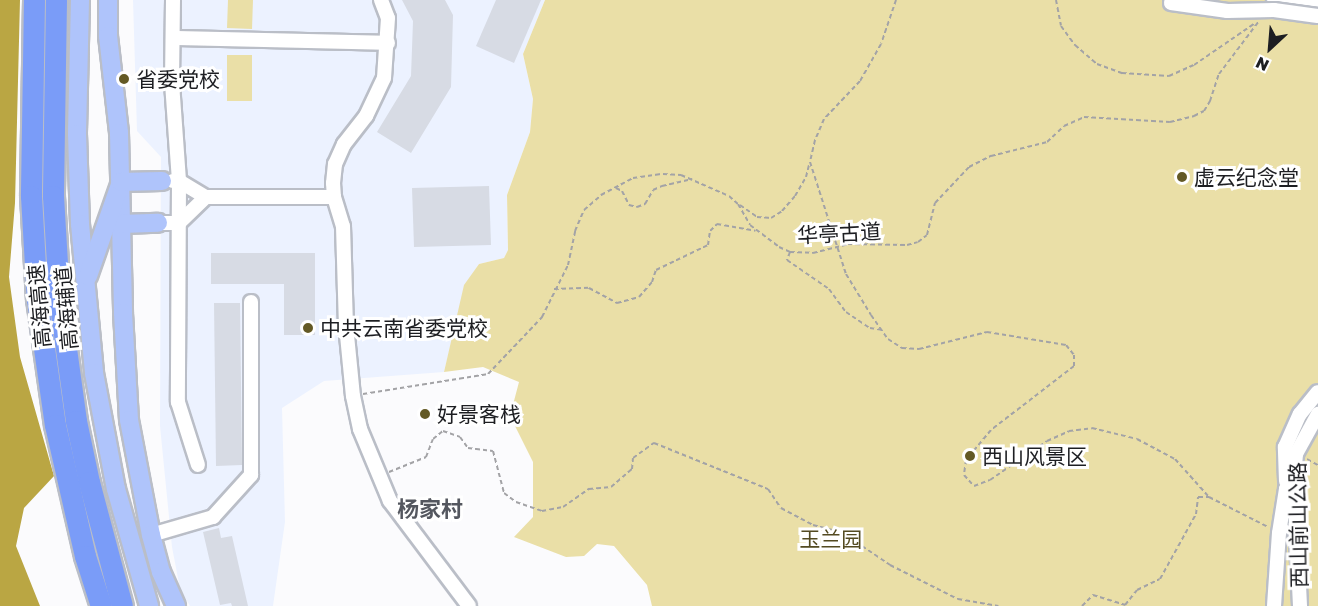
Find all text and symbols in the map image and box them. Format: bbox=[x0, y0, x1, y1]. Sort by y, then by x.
north arrow bbox=[1240, 18, 1300, 78]
text: N bbox=[1252, 53, 1272, 76]
place label: 省委党校 bbox=[136, 66, 220, 92]
marker: 省委党校 bbox=[117, 72, 131, 86]
place label: 虚云纪念堂 bbox=[1194, 164, 1299, 190]
marker: 虚云纪念堂 bbox=[1175, 170, 1189, 184]
street label: 华亭古道 bbox=[796, 218, 882, 248]
street label: 高海高速 bbox=[23, 263, 55, 349]
street label: 高海辅道 bbox=[50, 265, 82, 351]
place label: 中共云南省委党校 bbox=[320, 315, 488, 341]
marker: 中共云南省委党校 bbox=[301, 321, 315, 335]
place label: 好景客栈 bbox=[437, 401, 521, 427]
marker: 好景客栈 bbox=[418, 407, 432, 421]
place label: 西山风景区 bbox=[982, 443, 1087, 469]
marker: 西山风景区 bbox=[963, 449, 977, 463]
street label: 西山前山公路 bbox=[1284, 462, 1312, 588]
district label: 杨家村 bbox=[397, 496, 463, 522]
park label: 玉兰园 bbox=[800, 526, 862, 552]

